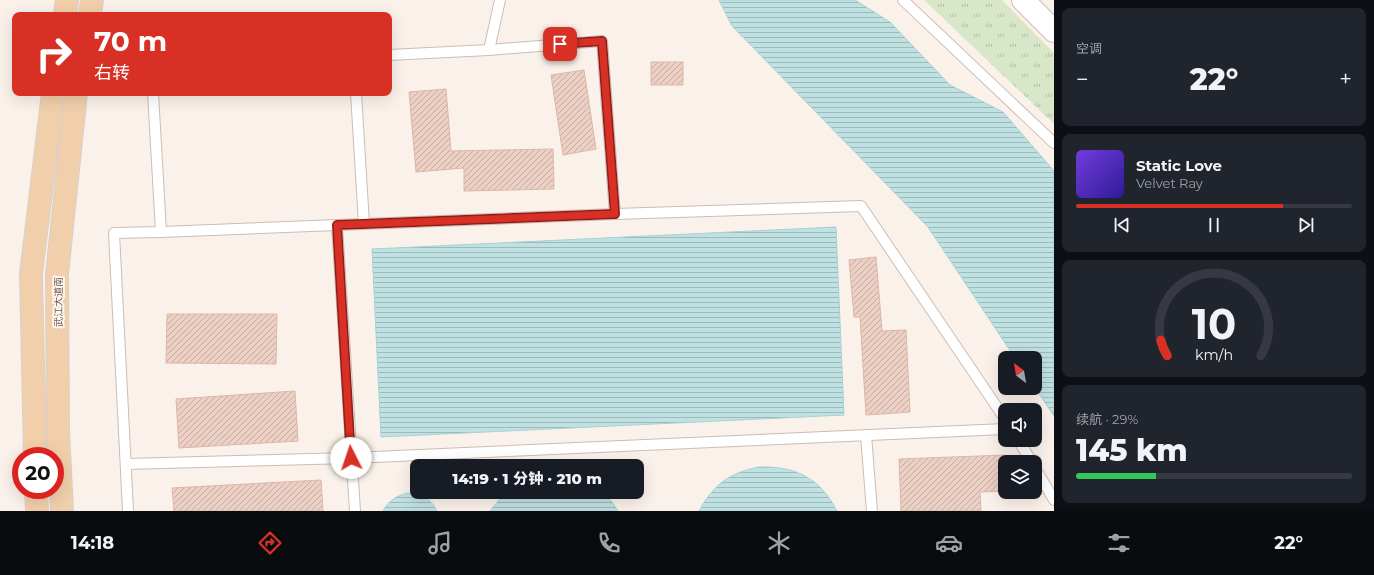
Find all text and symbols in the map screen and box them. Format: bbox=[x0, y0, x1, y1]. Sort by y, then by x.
text: 70 m bbox=[94, 24, 167, 58]
pin bbox=[543, 27, 577, 61]
icon: right bbox=[28, 28, 80, 80]
icon: arrive bbox=[549, 33, 571, 55]
text: 空调 bbox=[1076, 40, 1102, 56]
text: 22° bbox=[1190, 61, 1238, 98]
text: 右转 bbox=[94, 62, 130, 84]
text: − bbox=[1076, 66, 1089, 93]
text: + bbox=[1339, 66, 1352, 93]
text: Static Love bbox=[1136, 156, 1222, 175]
text: Velvet Ray bbox=[1136, 175, 1203, 191]
icon: previous bbox=[1111, 214, 1133, 236]
icon: pause bbox=[1203, 214, 1225, 236]
icon: next bbox=[1295, 214, 1317, 236]
street label: 武江大道南 bbox=[52, 277, 65, 327]
text: 10 bbox=[1192, 299, 1236, 349]
text: km/h bbox=[1195, 346, 1233, 364]
north arrow bbox=[998, 351, 1042, 395]
map controls bbox=[998, 351, 1042, 499]
button: sound bbox=[998, 403, 1042, 447]
text: 续航 · 29% bbox=[1076, 411, 1138, 427]
text: 145 km bbox=[1076, 432, 1188, 469]
position arrow bbox=[330, 437, 372, 479]
speed limit sign: 20 bbox=[12, 447, 64, 499]
button: layers bbox=[998, 455, 1042, 499]
text: 14:19 · 1 分钟 · 210 m bbox=[452, 469, 602, 488]
icon: directions bbox=[256, 529, 284, 557]
icon: music bbox=[426, 529, 454, 557]
icon: phone bbox=[595, 529, 623, 557]
icon: climate bbox=[765, 529, 793, 557]
icon: car bbox=[935, 529, 963, 557]
icon: filters bbox=[1105, 529, 1133, 557]
text: 14:18 bbox=[71, 532, 114, 554]
text: 22° bbox=[1274, 532, 1303, 554]

